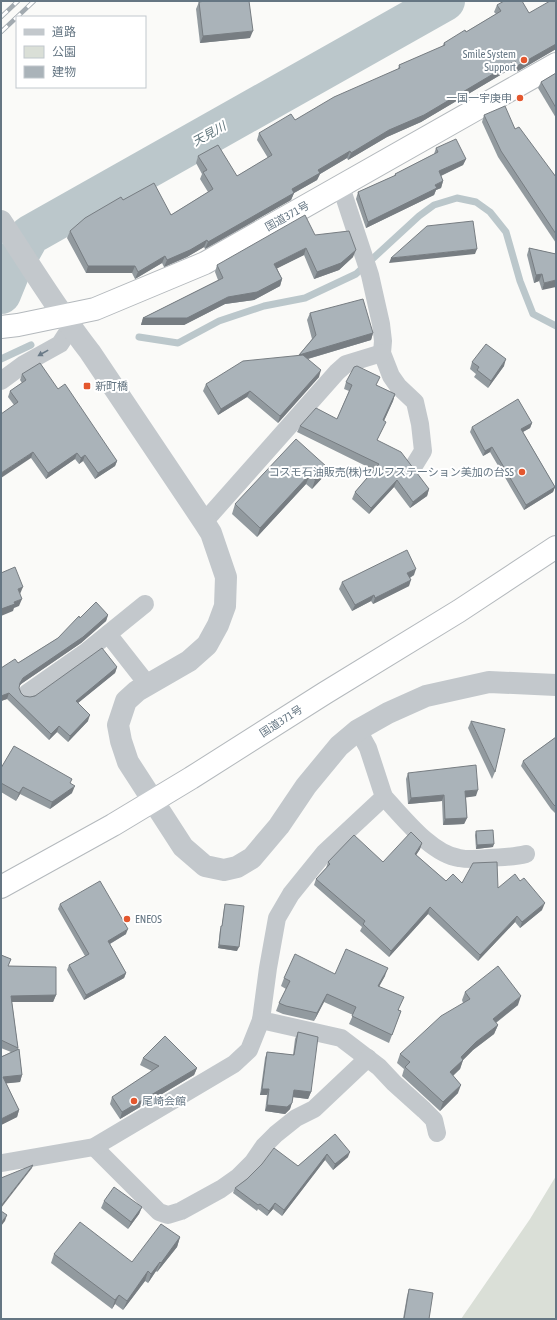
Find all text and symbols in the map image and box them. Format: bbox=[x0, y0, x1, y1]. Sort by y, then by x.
legend bbox=[16, 16, 146, 88]
text: 道路 bbox=[52, 25, 76, 39]
text: 公園 bbox=[52, 45, 76, 59]
place label: Smile System Support bbox=[463, 48, 516, 73]
marker: Smile System Support bbox=[519, 55, 529, 65]
text: 建物 bbox=[52, 65, 76, 79]
place label: 一国一宇庚申 bbox=[446, 92, 512, 104]
marker: 一国一宇庚申 bbox=[515, 93, 525, 103]
water label: 天見川 bbox=[190, 118, 230, 149]
street label: 国道371号 bbox=[263, 199, 311, 233]
one-way arrow bbox=[37, 350, 49, 356]
place label: 新町橋 bbox=[95, 380, 128, 392]
marker: 新町橋 bbox=[82, 381, 92, 391]
place label: コスモ石油販売(株)セルフステーション美加の台SS bbox=[269, 466, 514, 478]
marker: コスモ石油販売(株)セルフステーション美加の台SS bbox=[517, 467, 527, 477]
street label: 国道371号 bbox=[257, 703, 305, 739]
place label: ENEOS bbox=[135, 913, 162, 925]
marker: ENEOS bbox=[122, 914, 132, 924]
place label: 尾崎会館 bbox=[142, 1095, 186, 1107]
marker: 尾崎会館 bbox=[129, 1096, 139, 1106]

